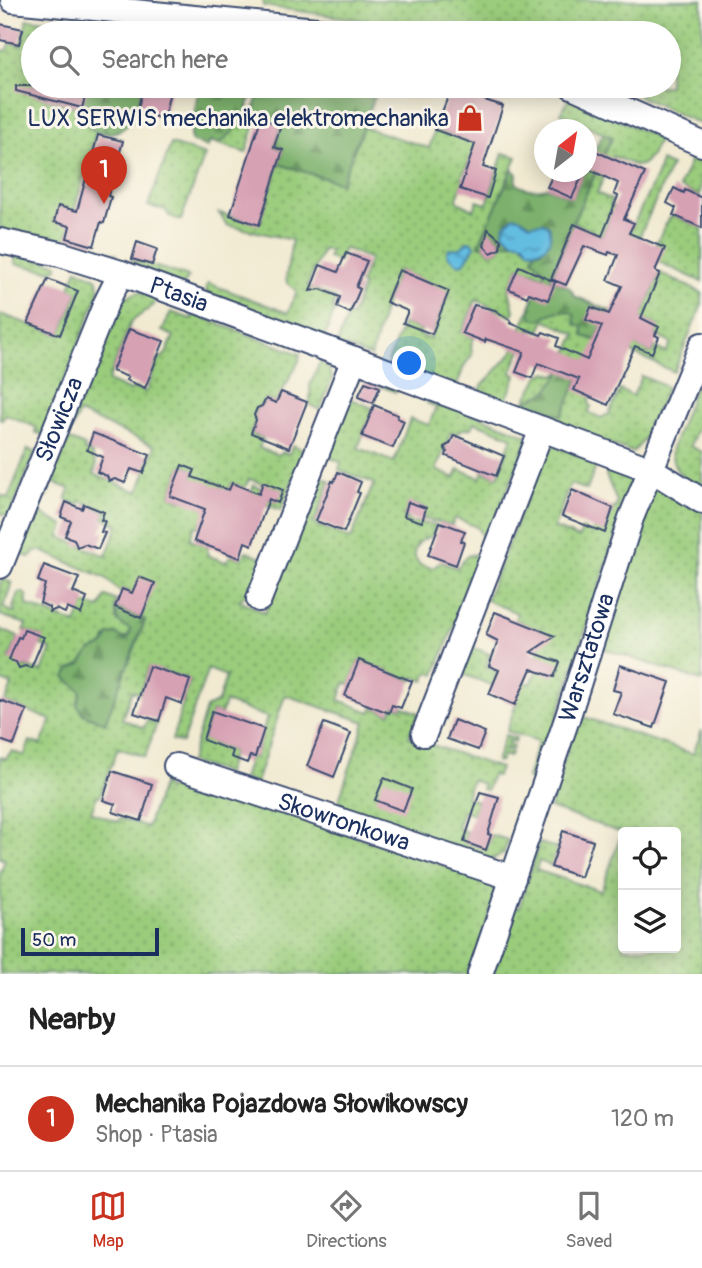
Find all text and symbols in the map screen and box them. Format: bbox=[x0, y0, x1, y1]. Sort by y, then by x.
search box bbox=[21, 21, 681, 98]
icon: search bbox=[45, 41, 83, 79]
text: Search here bbox=[101, 44, 228, 76]
shop icon: LUX SERWIS mechanika elektromechanika bbox=[455, 103, 485, 133]
place label: LUX SERWIS mechanika elektromechanika bbox=[27, 104, 449, 133]
north arrow bbox=[534, 119, 597, 182]
pin: 1 bbox=[81, 146, 127, 204]
street label: Ptasia bbox=[146, 270, 212, 318]
your location bbox=[392, 346, 426, 380]
street label: Słowicza bbox=[29, 373, 89, 466]
street label: Warsztatowa bbox=[553, 590, 621, 725]
street label: Skowronkowa bbox=[274, 786, 414, 857]
map controls bbox=[618, 827, 681, 953]
button: locate bbox=[618, 827, 681, 890]
button: layers bbox=[618, 890, 681, 953]
scale bar bbox=[21, 925, 159, 957]
text: 50 m bbox=[32, 928, 76, 952]
text: Nearby bbox=[28, 1001, 115, 1038]
text: Mechanika Pojazdowa Słowikowscy bbox=[95, 1088, 468, 1120]
text: 1 bbox=[47, 1104, 56, 1133]
text: 120 m bbox=[611, 1104, 674, 1133]
text: Shop · Ptasia bbox=[95, 1120, 218, 1149]
tab: Map bbox=[89, 1187, 127, 1253]
tab: Directions bbox=[306, 1187, 387, 1253]
tab: Saved bbox=[565, 1187, 613, 1253]

